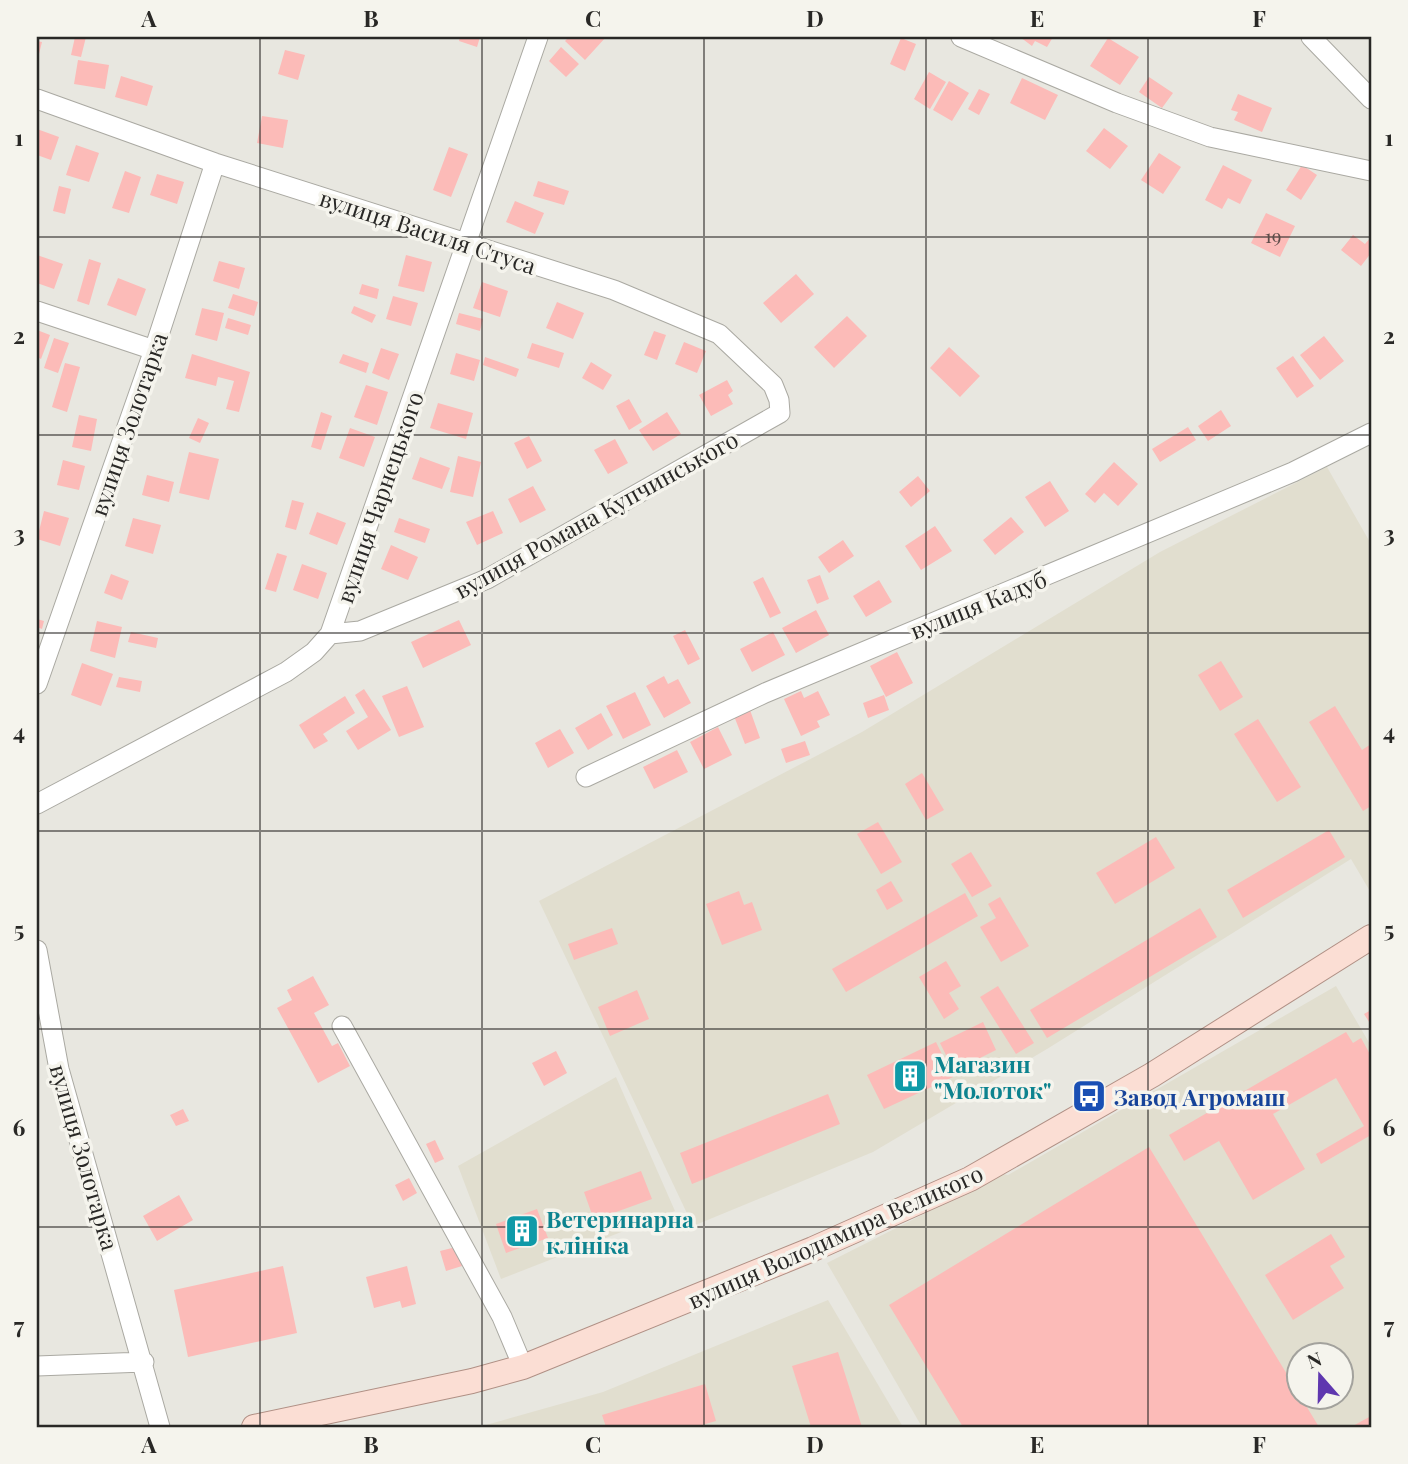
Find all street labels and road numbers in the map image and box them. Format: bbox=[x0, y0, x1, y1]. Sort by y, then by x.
street label: вулиця Василя Стуса bbox=[316, 181, 541, 281]
street label: вулиця Золотарка bbox=[82, 327, 174, 520]
street label: вулиця Чарнецького bbox=[328, 387, 430, 607]
street label: вулиця Романа Купчинського bbox=[449, 423, 743, 605]
street label: вулиця Кадуб bbox=[905, 563, 1051, 645]
street label: вулиця Золотарка bbox=[44, 1060, 127, 1254]
street label: вулиця Володимира Великого bbox=[683, 1157, 987, 1315]

